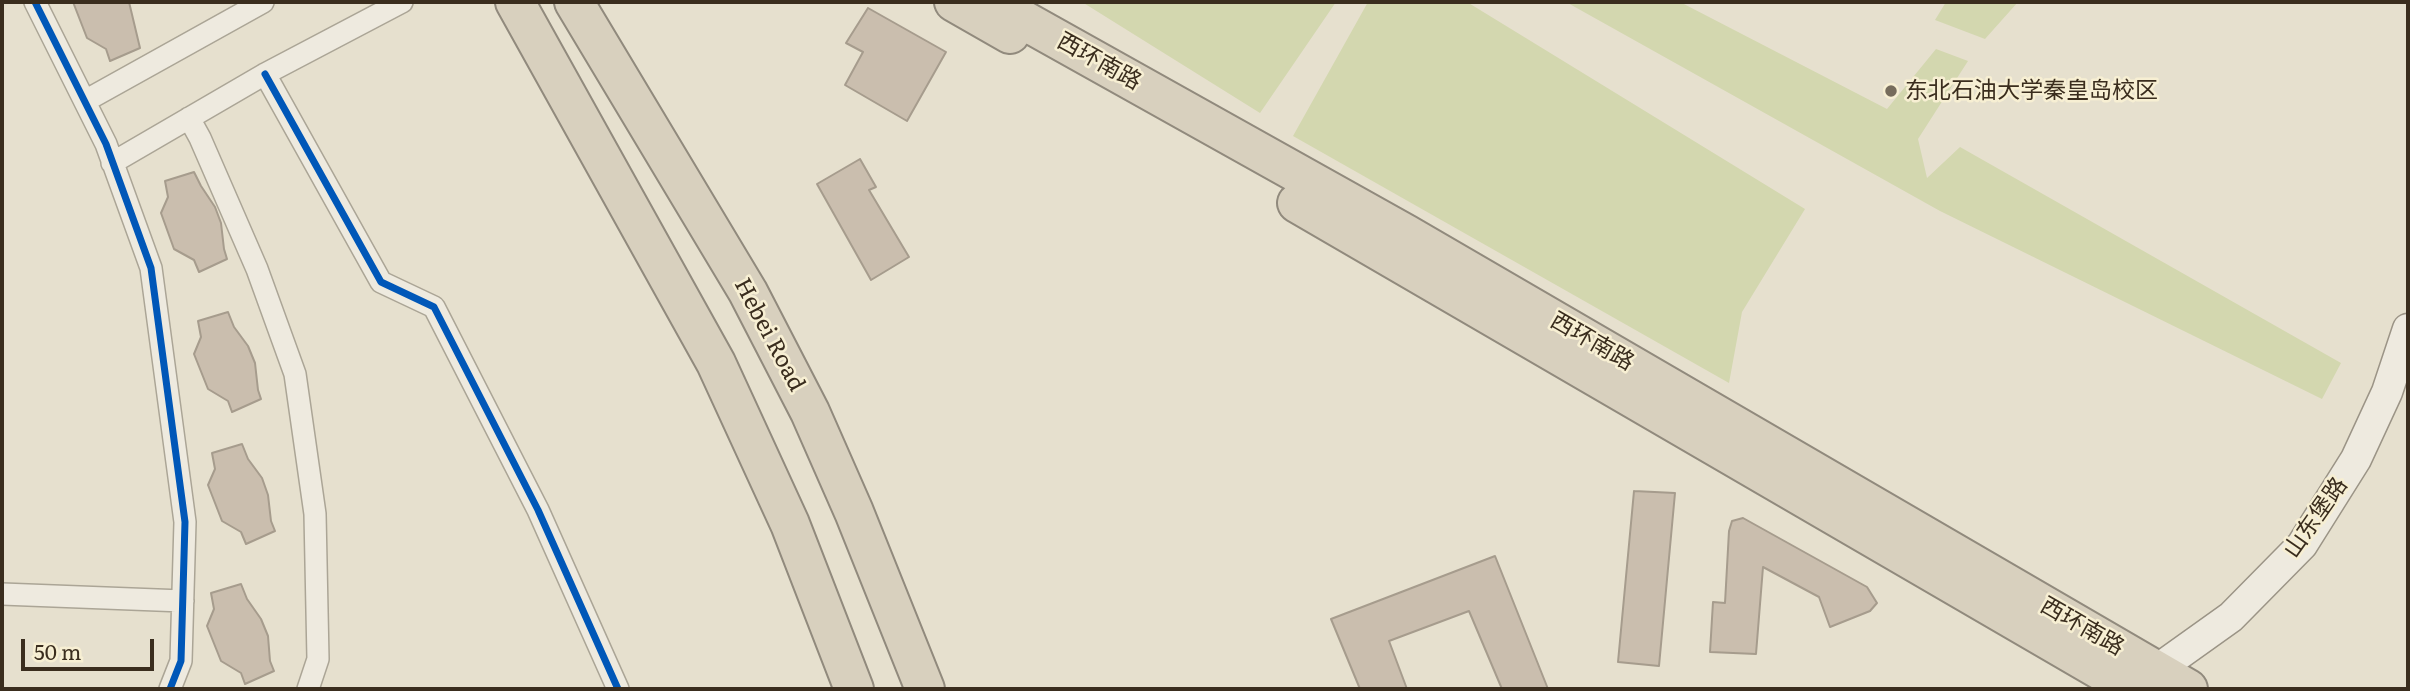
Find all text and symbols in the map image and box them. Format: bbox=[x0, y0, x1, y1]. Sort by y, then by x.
street label: 西环南路 bbox=[1052, 28, 1146, 96]
place label: 东北石油大学秦皇岛校区 bbox=[1905, 77, 2158, 105]
marker: 东北石油大学秦皇岛校区 bbox=[1883, 83, 1899, 99]
street label: Hebei Road bbox=[728, 274, 810, 396]
street label: 西环南路 bbox=[1545, 307, 1639, 377]
street label: 山东堡路 bbox=[2278, 472, 2354, 564]
street label: 西环南路 bbox=[2035, 592, 2129, 662]
scale bar bbox=[24, 624, 158, 668]
text: 50 m bbox=[34, 635, 81, 666]

